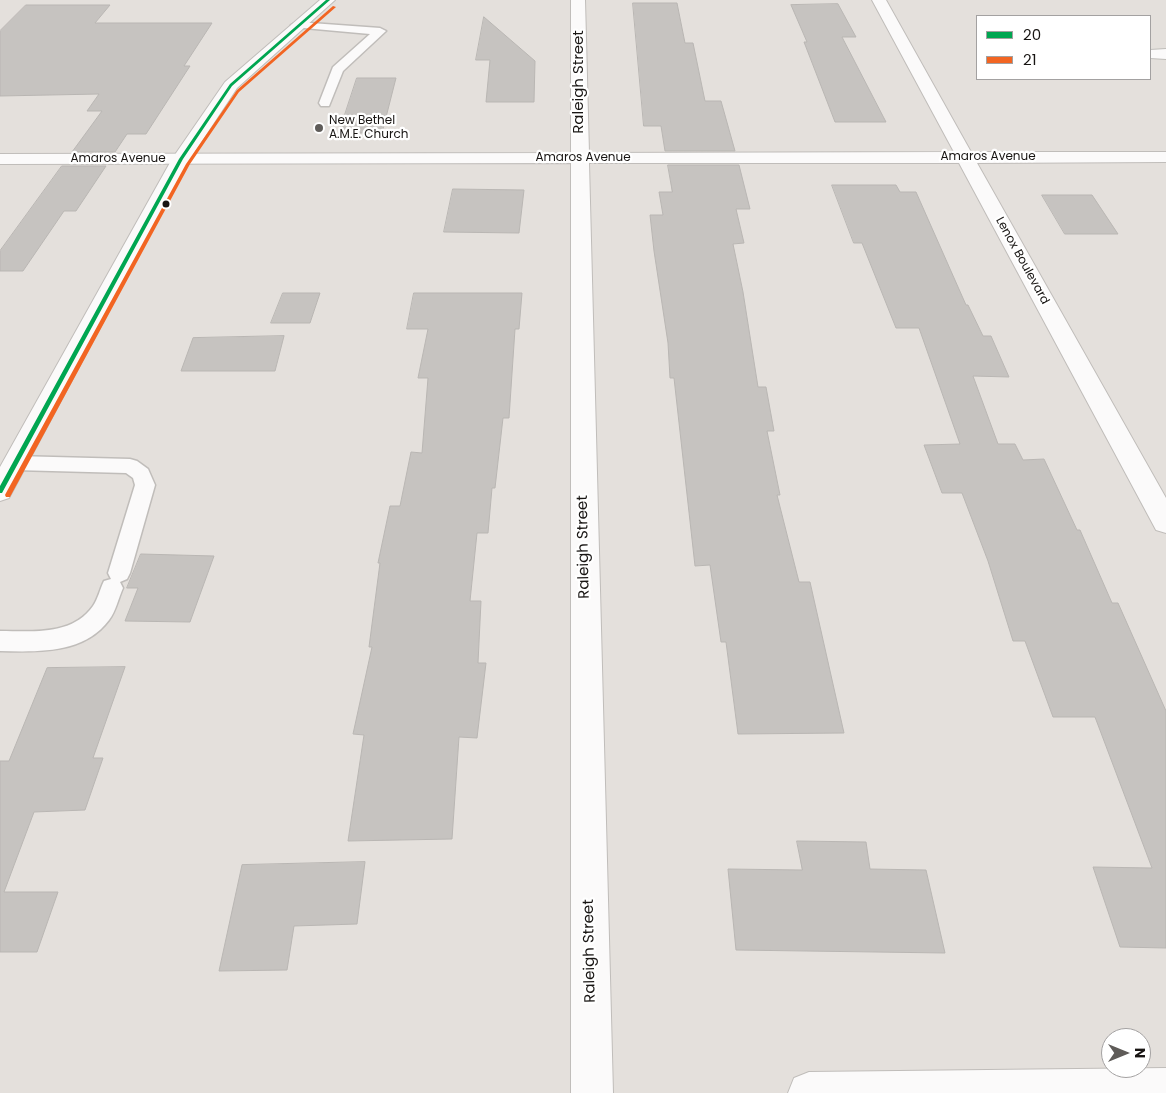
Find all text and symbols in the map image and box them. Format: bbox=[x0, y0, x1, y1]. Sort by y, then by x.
legend bbox=[976, 15, 1151, 80]
text: 20 bbox=[1023, 24, 1041, 45]
street label: Raleigh Street bbox=[570, 30, 588, 134]
text: 21 bbox=[1023, 49, 1036, 70]
place label: New Bethel A.M.E. Church bbox=[329, 114, 408, 142]
marker: New Bethel A.M.E. Church bbox=[313, 122, 325, 134]
street label: Amaros Avenue bbox=[940, 150, 1036, 164]
street label: Amaros Avenue bbox=[535, 151, 631, 165]
street label: Amaros Avenue bbox=[70, 152, 166, 166]
unlabelled marker bbox=[161, 199, 171, 209]
street label: Lenox Boulevard bbox=[992, 215, 1052, 307]
street label: Raleigh Street bbox=[574, 495, 594, 599]
street label: Raleigh Street bbox=[580, 899, 600, 1003]
north arrow bbox=[1101, 1028, 1151, 1078]
text: N bbox=[1130, 1048, 1150, 1058]

